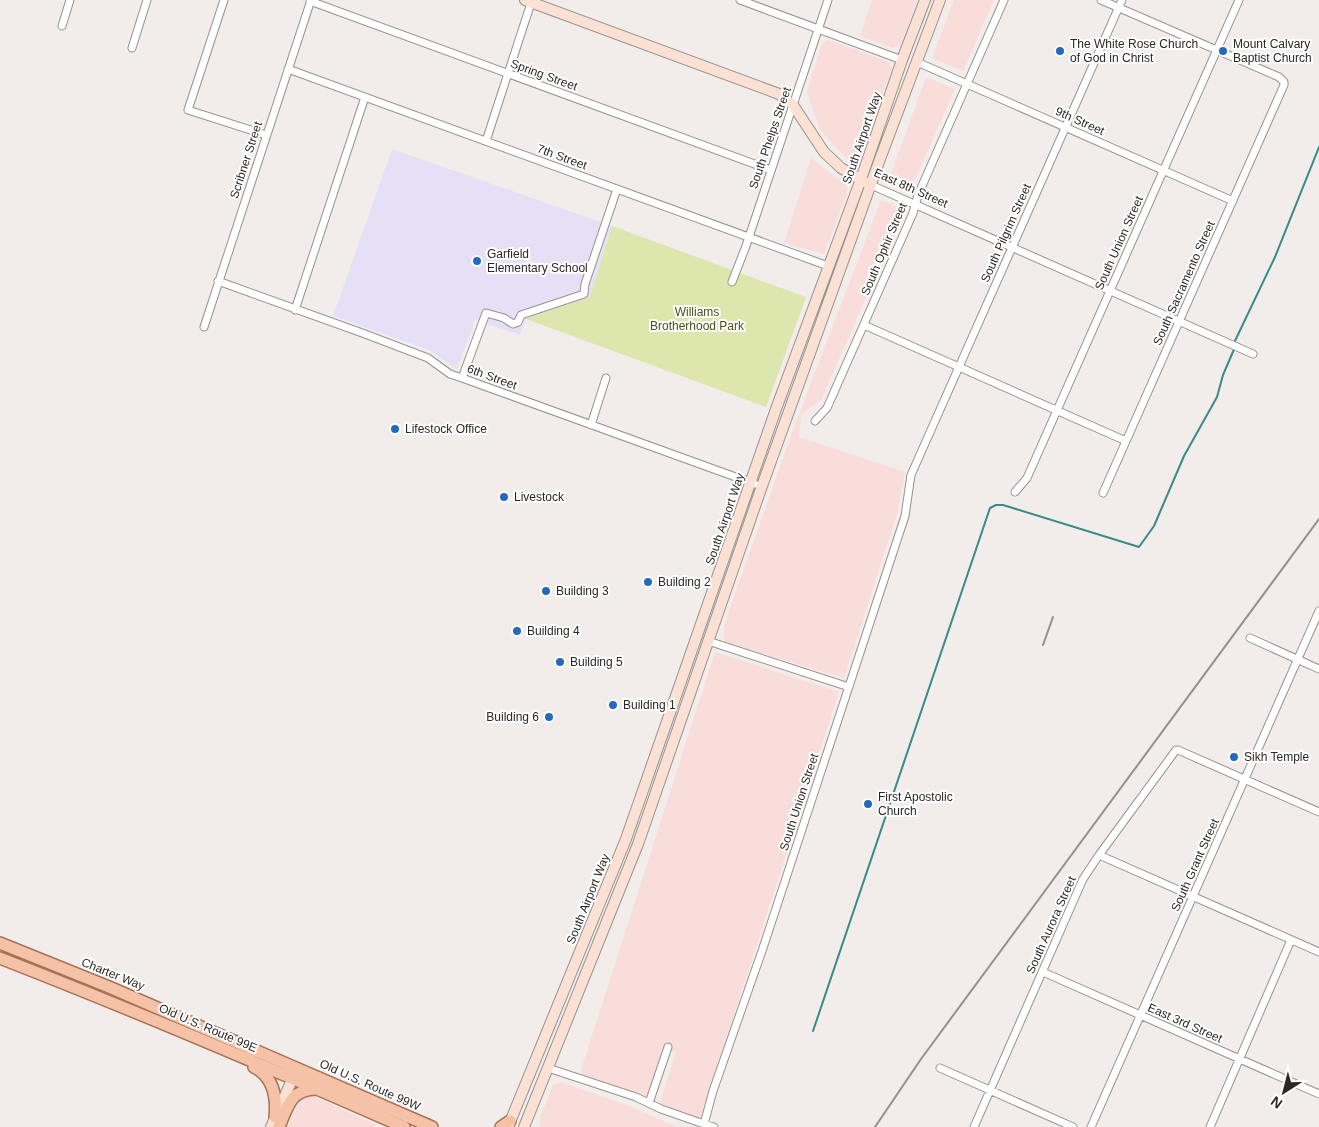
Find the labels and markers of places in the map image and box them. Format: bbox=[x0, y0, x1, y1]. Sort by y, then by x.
place label: The White Rose Church of God in Christ bbox=[1070, 37, 1198, 65]
place label: Mount Calvary Baptist Church bbox=[1233, 37, 1312, 65]
marker: The White Rose Church of God in Christ bbox=[1054, 45, 1066, 57]
marker: Mount Calvary Baptist Church bbox=[1217, 45, 1229, 57]
place label: Garfield Elementary School bbox=[487, 247, 588, 275]
marker: Garfield Elementary School bbox=[471, 255, 483, 267]
place label: Lifestock Office bbox=[405, 422, 487, 436]
marker: Lifestock Office bbox=[389, 423, 401, 435]
place label: Livestock bbox=[514, 490, 565, 504]
marker: Livestock bbox=[498, 491, 510, 503]
place label: Building 2 bbox=[658, 575, 711, 589]
marker: Building 2 bbox=[642, 576, 654, 588]
place label: Building 3 bbox=[556, 584, 609, 598]
marker: Building 3 bbox=[540, 585, 552, 597]
place label: Building 4 bbox=[527, 624, 580, 638]
marker: Building 4 bbox=[511, 625, 523, 637]
place label: Building 5 bbox=[570, 655, 623, 669]
marker: Building 5 bbox=[554, 656, 566, 668]
place label: Building 1 bbox=[623, 698, 676, 712]
marker: Building 1 bbox=[607, 699, 619, 711]
place label: Building 6 bbox=[486, 710, 539, 724]
marker: Building 6 bbox=[543, 711, 555, 723]
place label: Sikh Temple bbox=[1244, 750, 1309, 764]
marker: Sikh Temple bbox=[1228, 751, 1240, 763]
place label: First Apostolic Church bbox=[878, 790, 953, 818]
marker: First Apostolic Church bbox=[862, 798, 874, 810]

